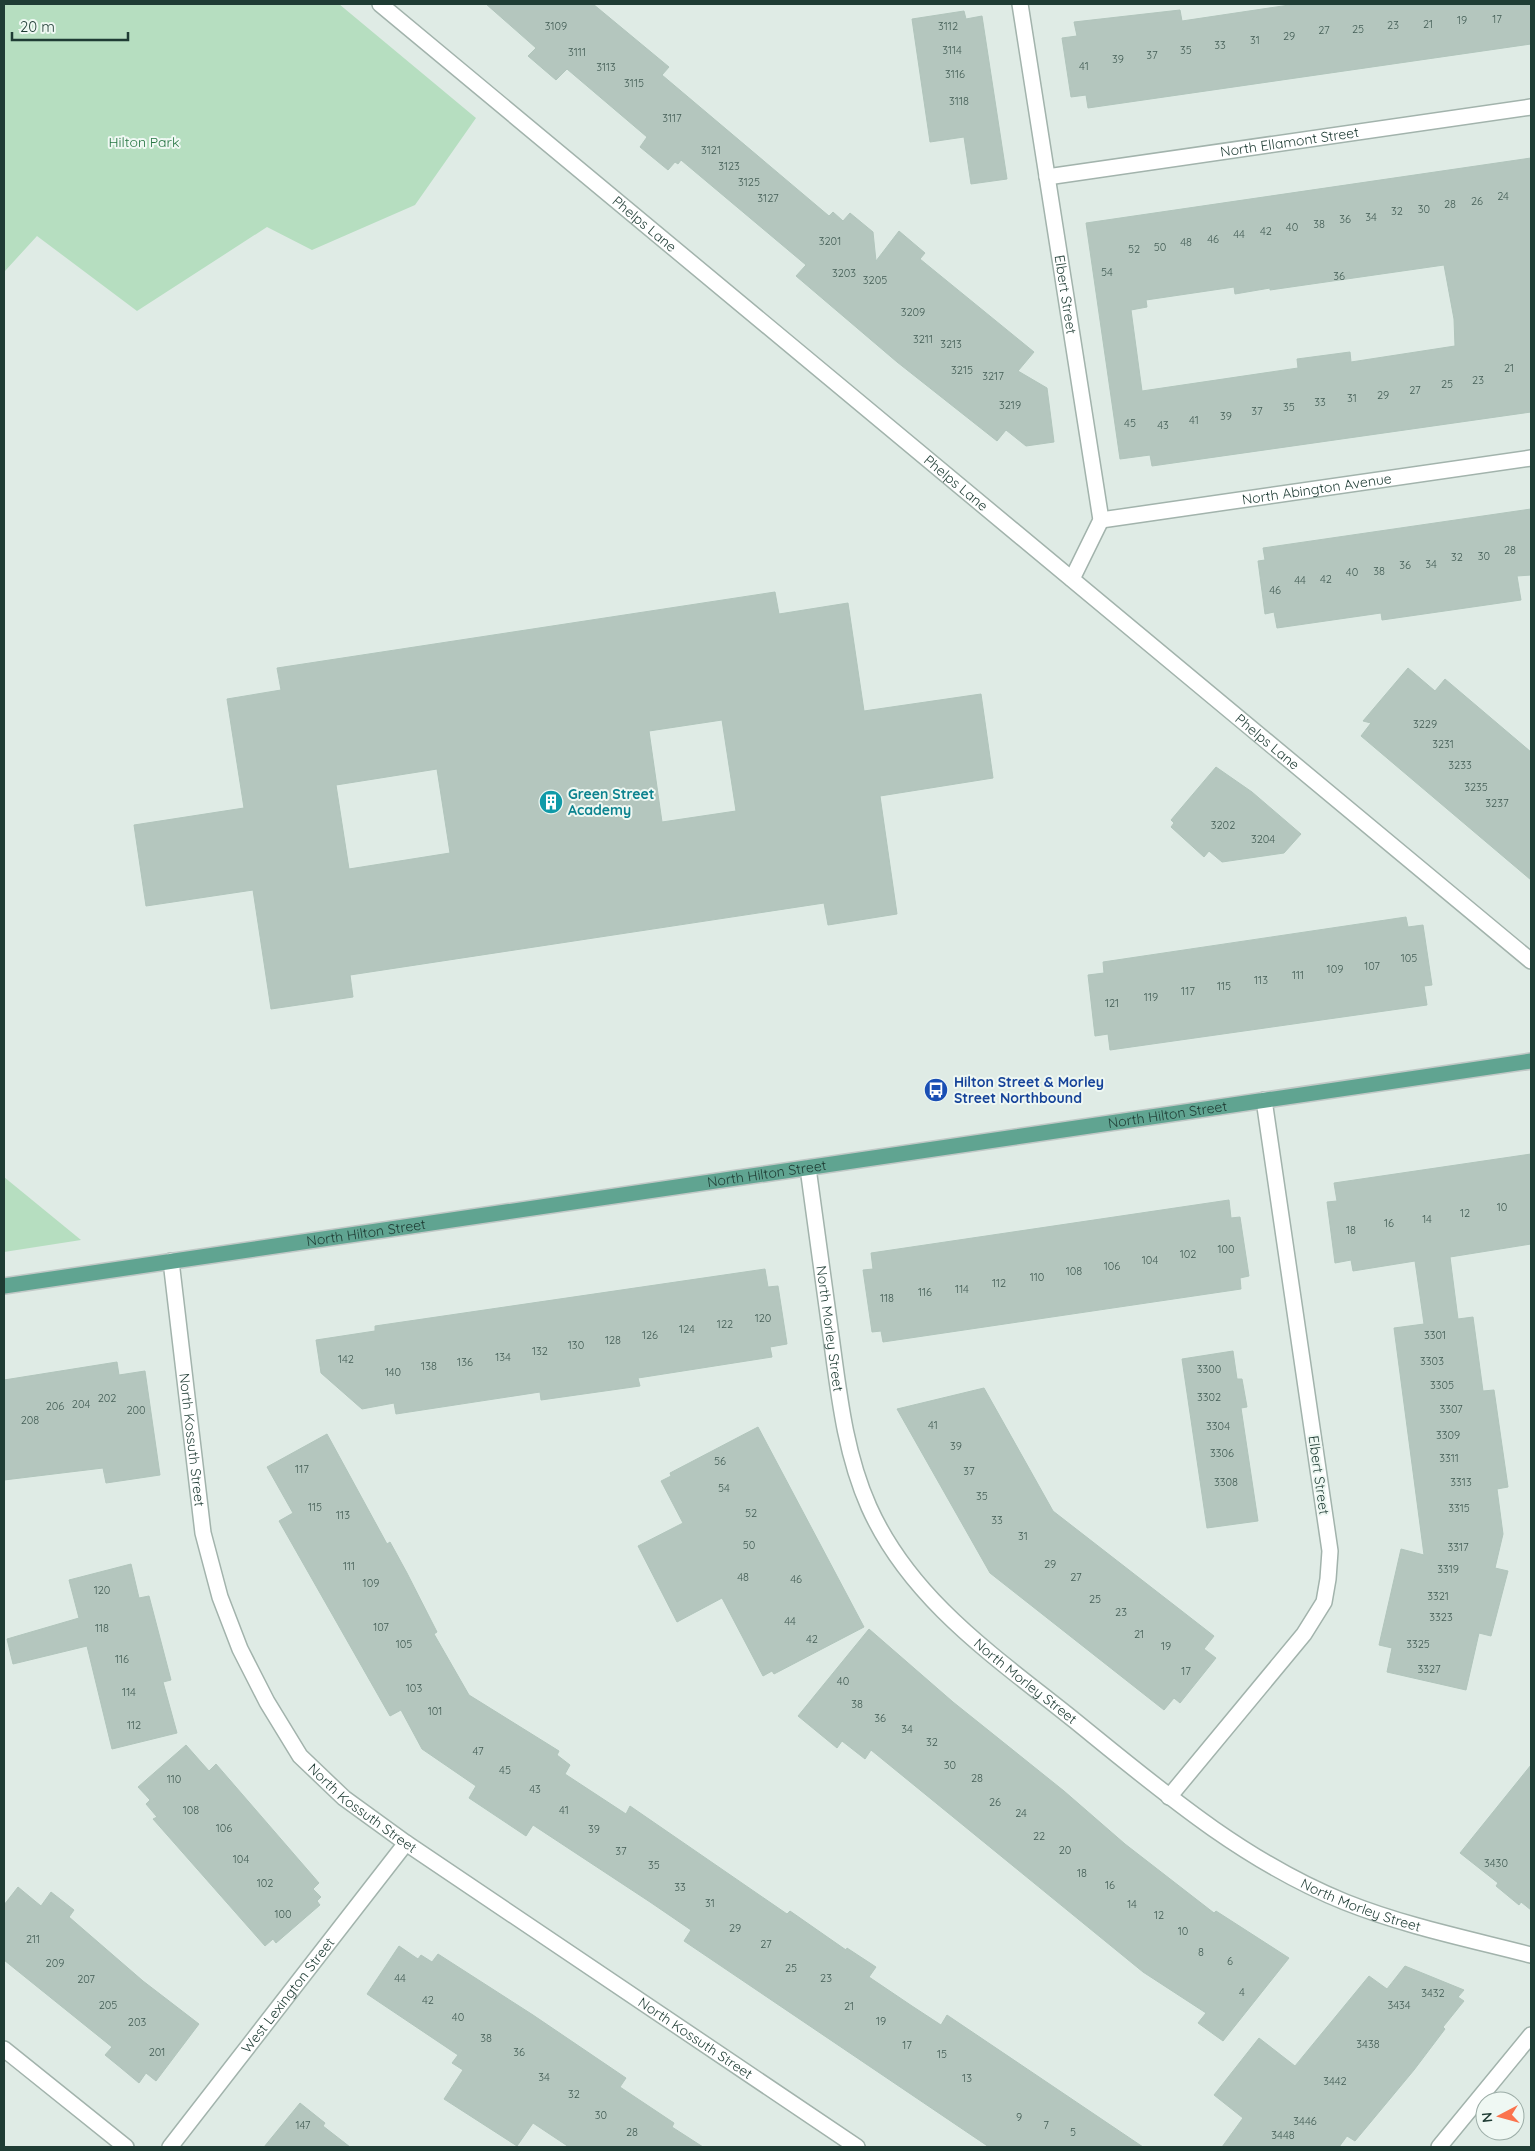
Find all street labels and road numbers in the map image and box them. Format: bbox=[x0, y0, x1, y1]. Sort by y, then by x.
street label: North Ellamont Street bbox=[1219, 123, 1360, 161]
street label: Phelps Lane bbox=[609, 192, 680, 256]
street label: Elbert Street bbox=[1051, 254, 1081, 336]
street label: Phelps Lane bbox=[920, 451, 992, 515]
street label: North Abington Avenue bbox=[1241, 469, 1393, 509]
street label: Phelps Lane bbox=[1231, 710, 1303, 774]
street label: North Hilton Street bbox=[1107, 1097, 1228, 1132]
street label: North Hilton Street bbox=[706, 1156, 828, 1191]
street label: North Hilton Street bbox=[305, 1215, 427, 1250]
street label: North Morley Street bbox=[812, 1264, 848, 1393]
street label: North Kossuth Street bbox=[175, 1372, 209, 1508]
street label: Elbert Street bbox=[1305, 1434, 1333, 1516]
street label: North Morley Street bbox=[970, 1634, 1081, 1728]
street label: North Kossuth Street bbox=[304, 1759, 420, 1857]
street label: North Morley Street bbox=[1298, 1874, 1423, 1936]
street label: West Lexington Street bbox=[237, 1934, 338, 2057]
street label: North Kossuth Street bbox=[635, 1993, 756, 2083]

